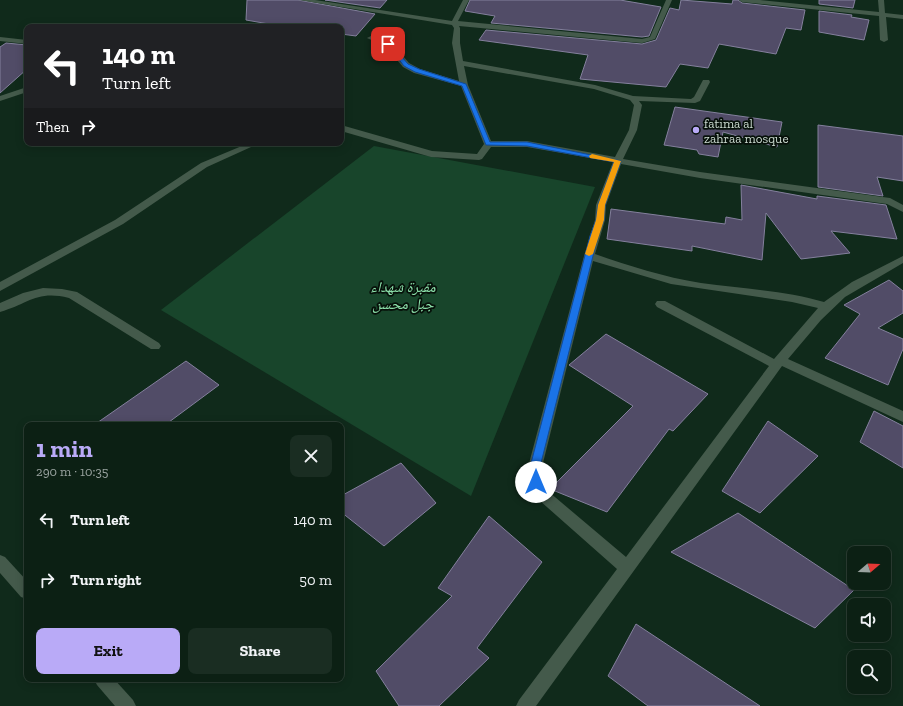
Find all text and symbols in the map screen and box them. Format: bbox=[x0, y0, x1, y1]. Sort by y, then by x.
pin bbox=[371, 27, 405, 61]
icon: arrive bbox=[377, 33, 399, 55]
text: 140 m bbox=[102, 38, 175, 71]
icon: left bbox=[36, 40, 88, 92]
text: Turn left bbox=[102, 72, 171, 94]
icon: right bbox=[77, 116, 99, 138]
place label: fatima al zahraa mosque bbox=[704, 116, 789, 146]
text: Then bbox=[36, 118, 69, 136]
marker: fatima al zahraa mosque bbox=[691, 125, 701, 135]
park label: مقبرة شهداء جبل محسن bbox=[370, 278, 436, 313]
text: 1 min bbox=[36, 434, 93, 463]
button: close bbox=[290, 435, 332, 477]
position arrow bbox=[515, 461, 557, 503]
text: 290 m · 10:35 bbox=[36, 464, 108, 479]
icon: left bbox=[36, 509, 58, 531]
text: Turn left bbox=[70, 511, 130, 529]
text: 140 m bbox=[293, 511, 332, 529]
north arrow bbox=[847, 546, 891, 590]
map controls bbox=[847, 546, 891, 694]
icon: right bbox=[36, 569, 58, 591]
text: Turn right bbox=[70, 571, 141, 589]
text: 50 m bbox=[299, 571, 332, 589]
button: sound bbox=[847, 598, 891, 642]
button: Exit bbox=[36, 628, 180, 674]
button: Share bbox=[188, 628, 332, 674]
button: search bbox=[847, 650, 891, 694]

